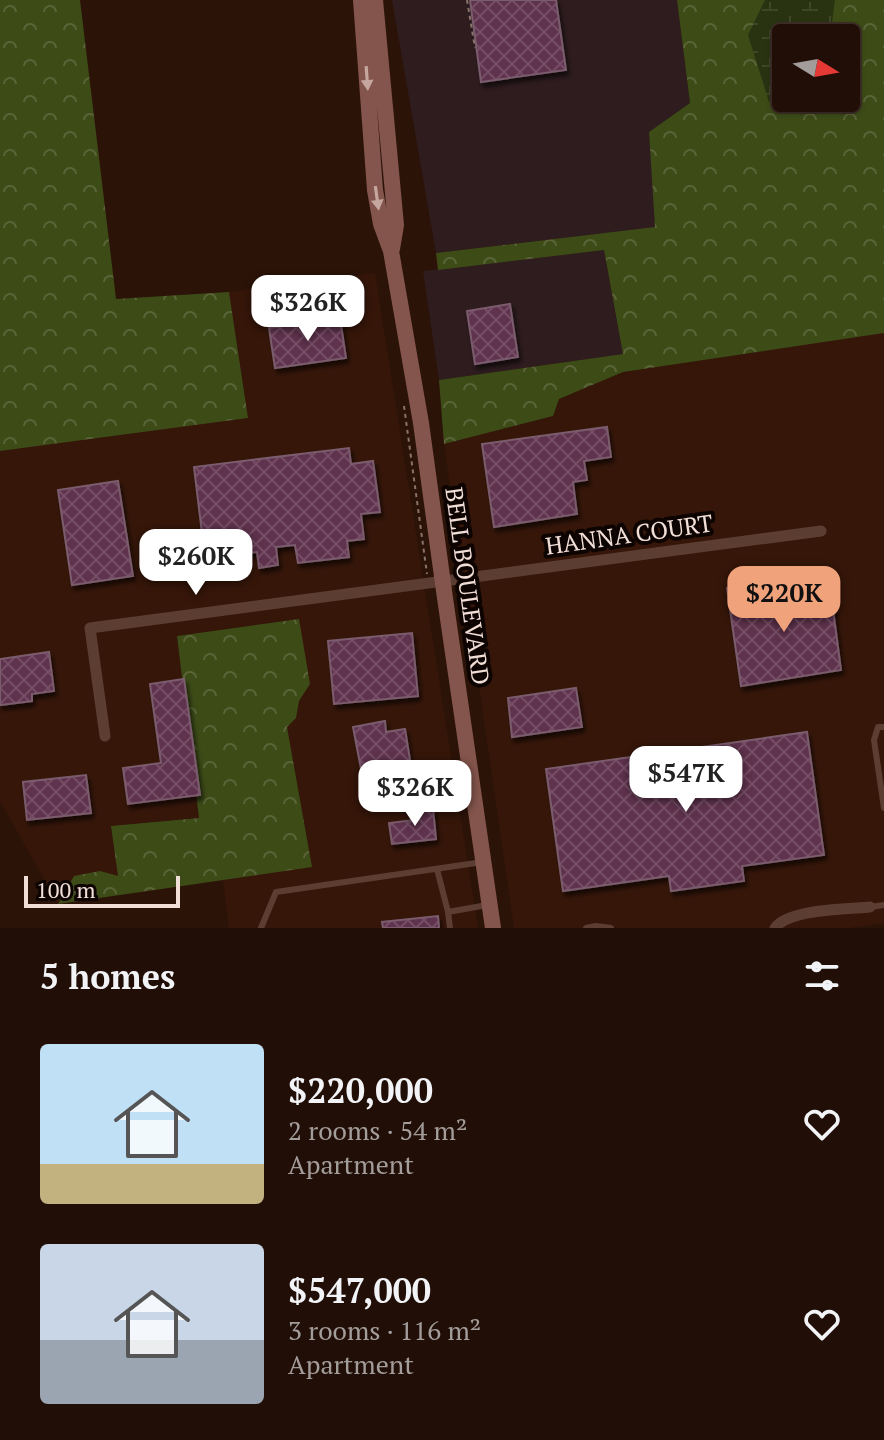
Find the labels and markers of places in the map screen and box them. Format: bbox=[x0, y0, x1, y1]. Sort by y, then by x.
pin: $326K bbox=[252, 275, 364, 343]
pin: $260K bbox=[140, 529, 252, 597]
pin: $220K bbox=[728, 566, 840, 634]
pin: $547K bbox=[630, 746, 742, 814]
pin: $326K bbox=[359, 760, 471, 828]

